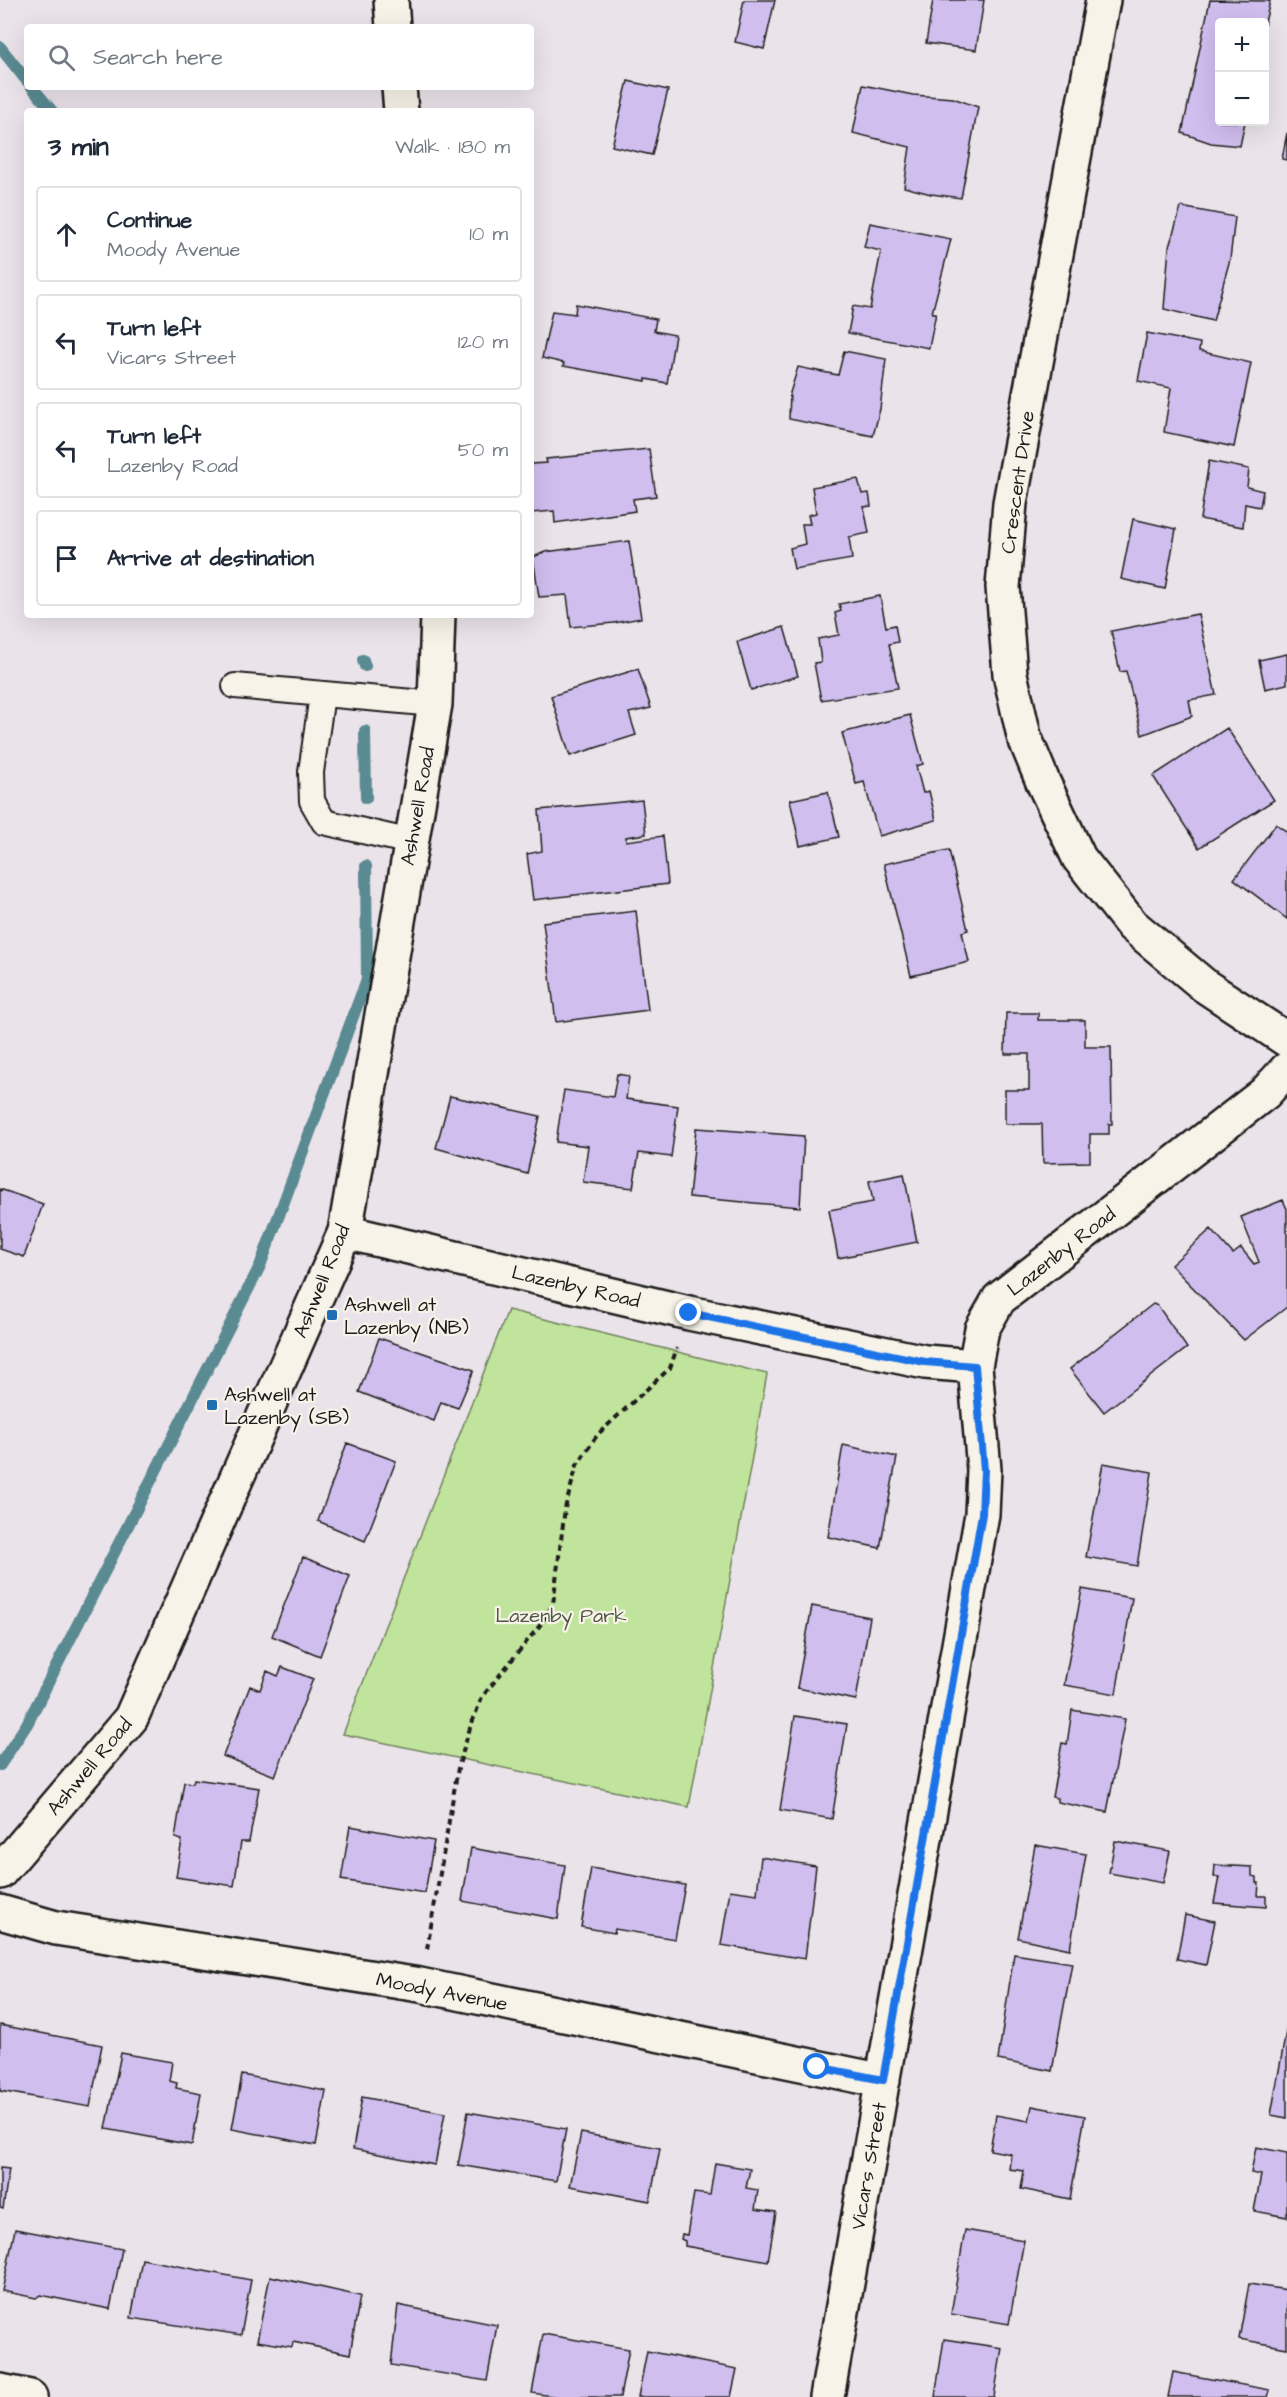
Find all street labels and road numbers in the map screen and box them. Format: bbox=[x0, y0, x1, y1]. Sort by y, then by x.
street label: Crescent Drive bbox=[994, 409, 1042, 555]
street label: Ashwell Road bbox=[394, 745, 442, 868]
street label: Lazenby Road bbox=[1001, 1200, 1122, 1304]
street label: Ashwell Road bbox=[286, 1221, 357, 1342]
street label: Lazenby Road bbox=[509, 1259, 643, 1316]
street label: Ashwell Road bbox=[40, 1712, 139, 1822]
street label: Moody Avenue bbox=[374, 1966, 510, 2019]
street label: Vicars Street bbox=[844, 2100, 894, 2232]

